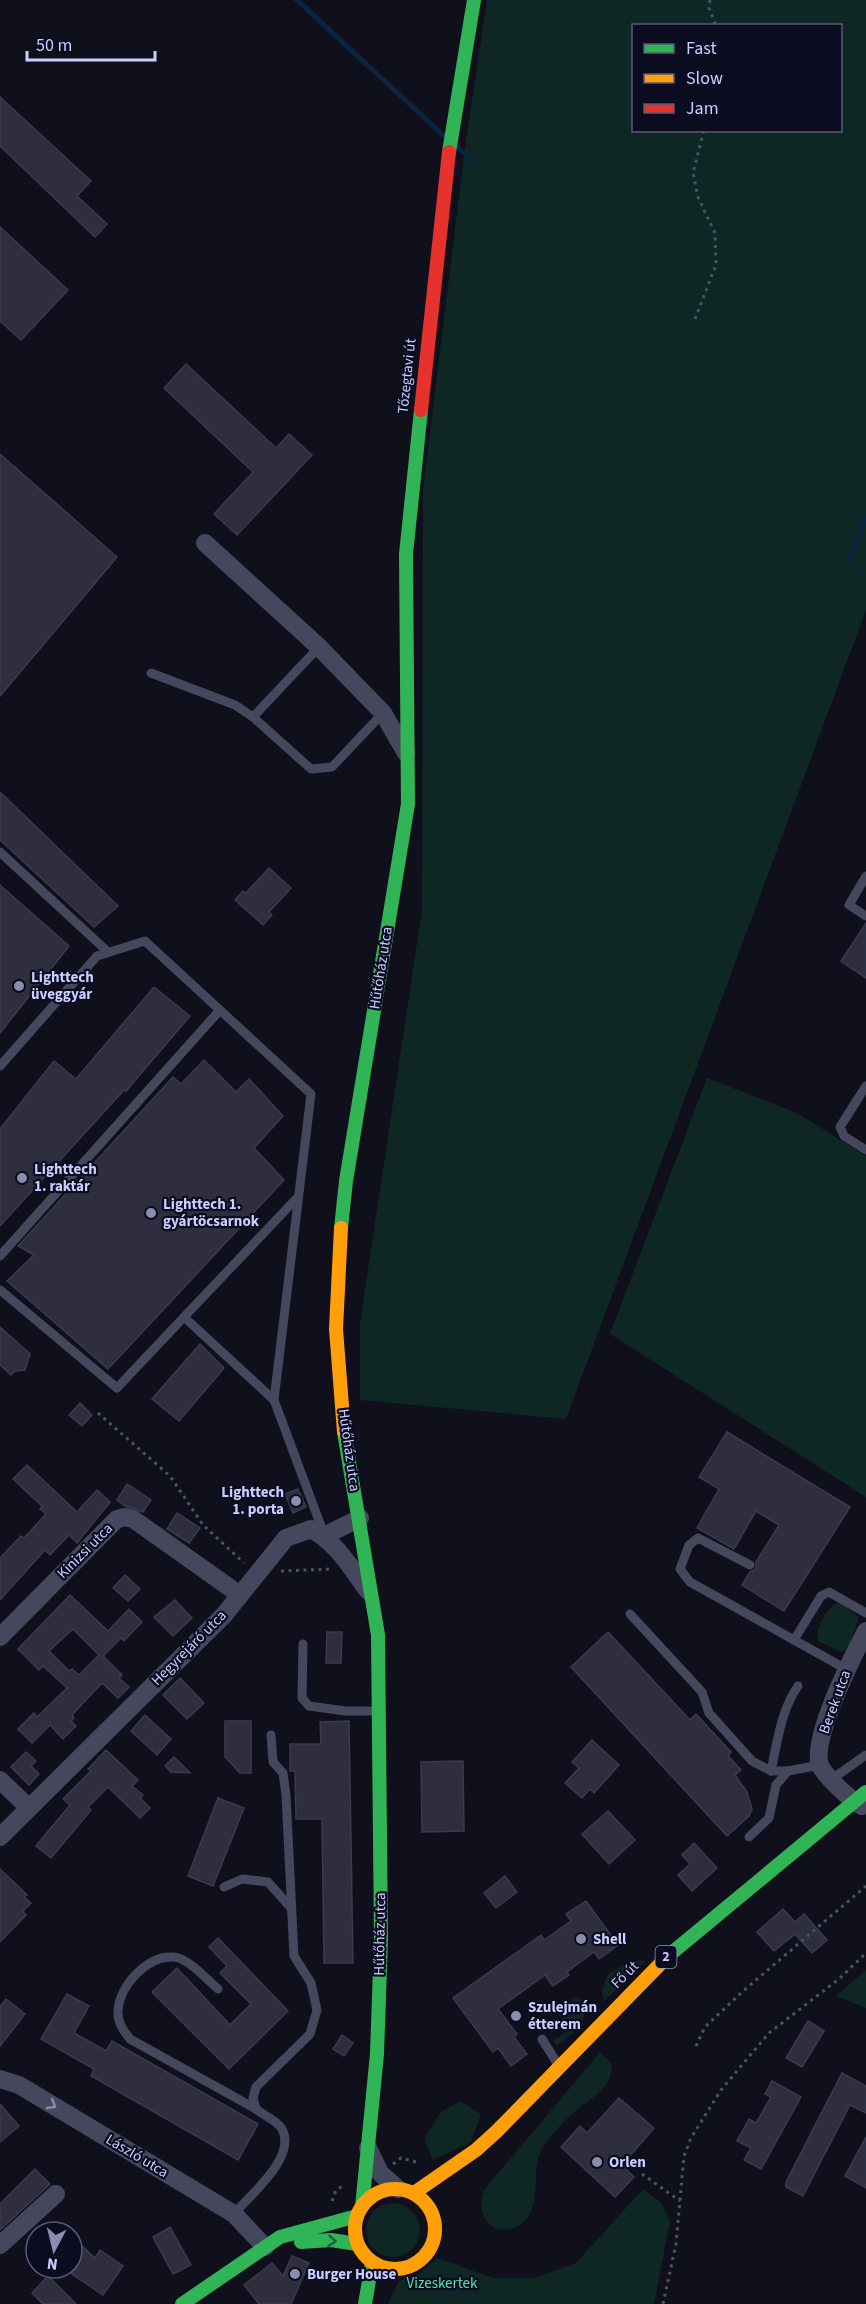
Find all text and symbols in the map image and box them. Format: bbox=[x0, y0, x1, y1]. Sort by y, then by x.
scale bar bbox=[27, 24, 154, 62]
legend bbox=[632, 24, 842, 132]
text: 50 m bbox=[36, 33, 72, 58]
text: Fast bbox=[686, 36, 717, 61]
text: Slow bbox=[686, 66, 723, 91]
text: Jam bbox=[686, 96, 719, 121]
street label: Tőzegtavi út bbox=[393, 337, 421, 415]
street label: Hűtőház utca bbox=[364, 925, 398, 1011]
place label: Lighttech üveggyár bbox=[31, 967, 94, 1005]
marker: Lighttech üveggyár bbox=[12, 979, 26, 993]
place label: Lighttech 1. raktár bbox=[34, 1159, 97, 1197]
marker: Lighttech 1. raktár bbox=[15, 1171, 29, 1185]
place label: Lighttech 1. gyártöcsarnok bbox=[163, 1194, 260, 1232]
marker: Lighttech 1. gyártöcsarnok bbox=[144, 1206, 158, 1220]
street label: Hűtőház utca bbox=[333, 1407, 365, 1493]
place label: Lighttech 1. porta bbox=[221, 1482, 284, 1520]
marker: Lighttech 1. porta bbox=[289, 1494, 303, 1508]
street label: Kinizsi utca bbox=[53, 1519, 117, 1583]
street label: Hegyrejáró utca bbox=[147, 1606, 231, 1690]
street label: Berek utca bbox=[814, 1667, 856, 1737]
street label: Hűtőház utca bbox=[369, 1892, 391, 1976]
place label: Shell bbox=[593, 1929, 627, 1950]
marker: Shell bbox=[574, 1932, 588, 1946]
road number: 2 bbox=[656, 1946, 676, 1968]
street label: Fő út bbox=[606, 1956, 644, 1994]
place label: Szulejmán étterem bbox=[528, 1997, 597, 2035]
marker: Szulejmán étterem bbox=[509, 2009, 523, 2023]
one-way arrow bbox=[46, 2097, 56, 2109]
street label: László utca bbox=[102, 2129, 172, 2183]
place label: Orlen bbox=[609, 2152, 646, 2173]
marker: Orlen bbox=[590, 2155, 604, 2169]
north arrow bbox=[24, 2220, 84, 2280]
one-way arrow bbox=[327, 2234, 337, 2247]
text: N bbox=[46, 2252, 59, 2275]
place label: Burger House bbox=[307, 2264, 396, 2285]
marker: Burger House bbox=[288, 2267, 302, 2281]
park label: Vizeskertek bbox=[407, 2273, 478, 2294]

